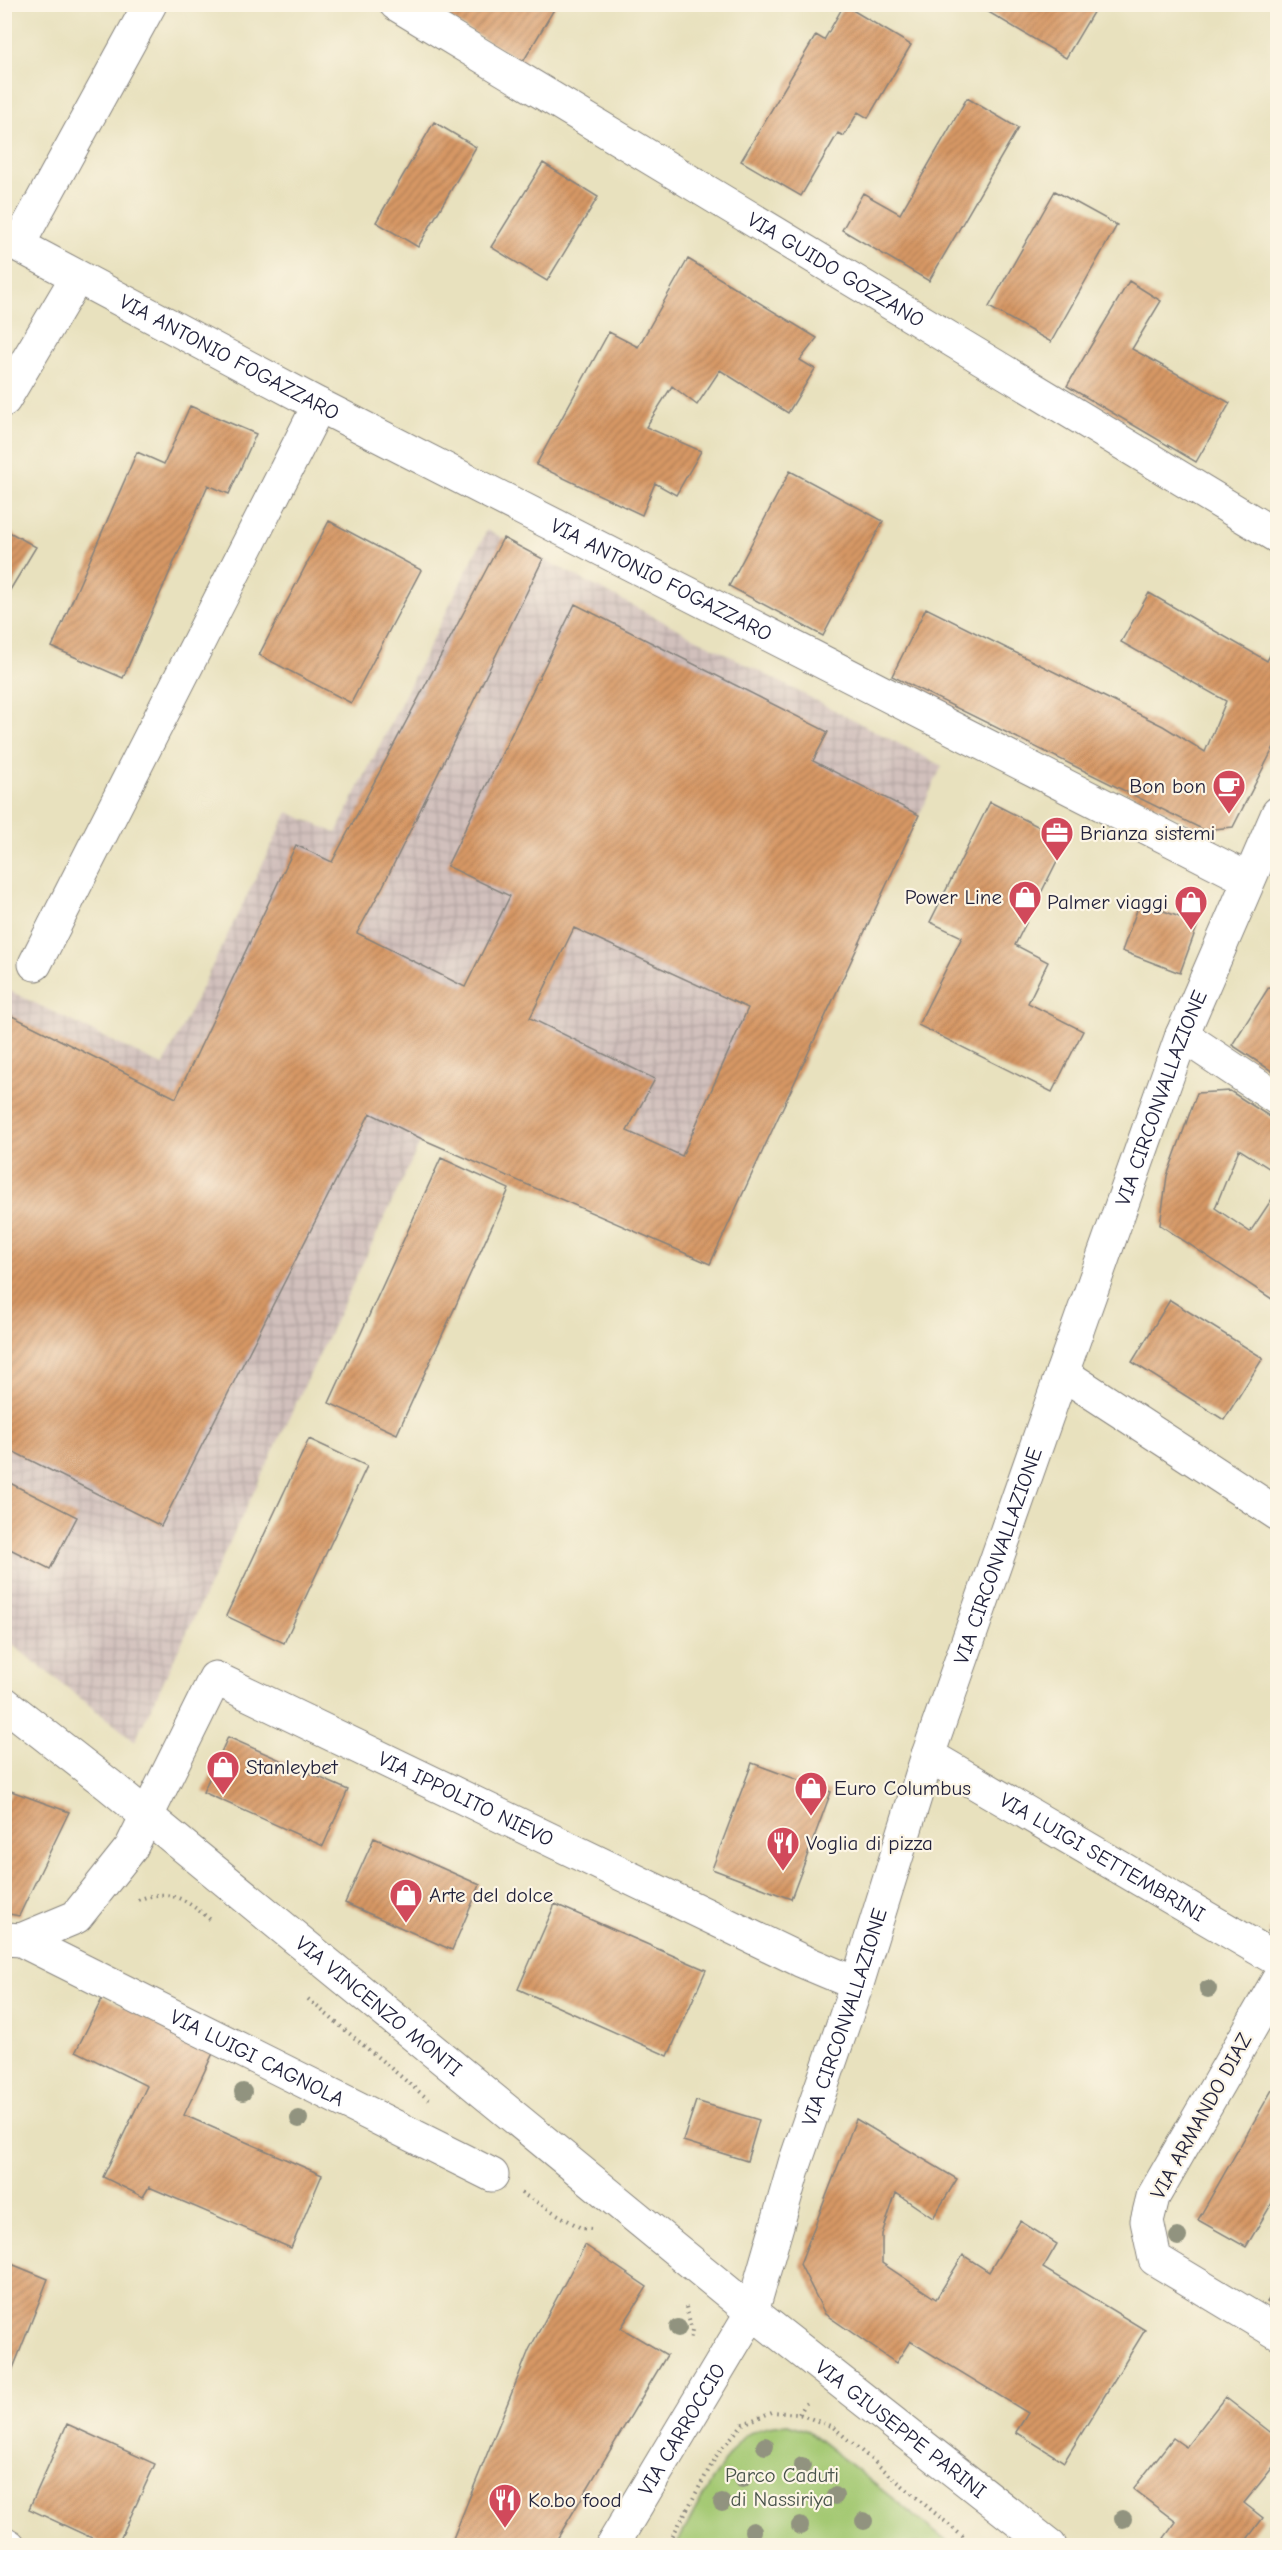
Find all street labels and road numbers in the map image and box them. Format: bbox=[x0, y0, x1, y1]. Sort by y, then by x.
street label: VIA GUIDO GOZZANO bbox=[743, 207, 929, 332]
street label: VIA ANTONIO FOGAZZARO bbox=[115, 289, 343, 425]
street label: VIA ANTONIO FOGAZZARO bbox=[547, 513, 776, 646]
street label: VIA CIRCONVALLAZIONE bbox=[1110, 987, 1212, 1209]
street label: VIA CIRCONVALLAZIONE bbox=[949, 1444, 1047, 1667]
street label: VIA IPPOLITO NIEVO bbox=[374, 1746, 557, 1851]
street label: VIA LUIGI SETTEMBRINI bbox=[995, 1788, 1209, 1927]
street label: VIA CIRCONVALLAZIONE bbox=[797, 1905, 892, 2129]
street label: VIA VINCENZO MONTI bbox=[291, 1931, 467, 2081]
street label: VIA LUIGI CAGNOLA bbox=[166, 2004, 348, 2111]
street label: VIA ARMANDO DIAZ bbox=[1145, 2029, 1257, 2203]
street label: VIA GIUSEPPE PARINI bbox=[811, 2355, 991, 2503]
street label: VIA CARROCCIO bbox=[633, 2359, 730, 2500]

